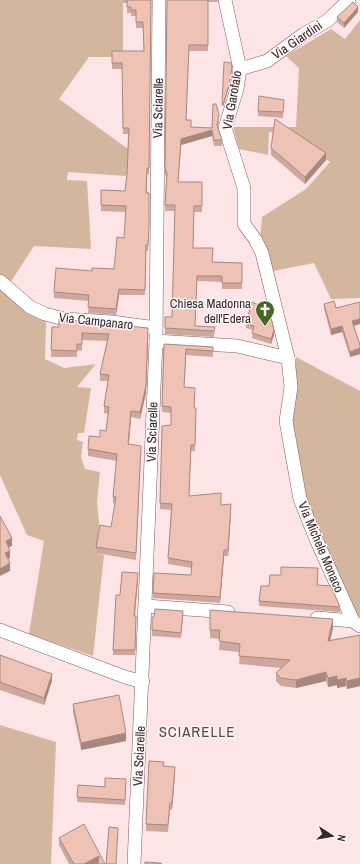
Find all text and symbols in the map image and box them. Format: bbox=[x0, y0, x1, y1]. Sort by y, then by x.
street label: Via Giardini bbox=[268, 17, 326, 63]
street label: Via Garofalo bbox=[218, 69, 246, 131]
street label: Via Sciarelle bbox=[149, 78, 167, 138]
place label: Chiesa Madonna dell'Edera bbox=[170, 295, 251, 327]
church icon: Chiesa Madonna dell'Edera bbox=[254, 299, 276, 327]
street label: Via Campanaro bbox=[58, 309, 134, 333]
street label: Via Sciarelle bbox=[142, 402, 162, 462]
street label: Via Michele Monaco bbox=[294, 499, 348, 595]
district label: SCIARELLE bbox=[159, 721, 235, 742]
street label: Via Sciarelle bbox=[129, 725, 149, 787]
north arrow bbox=[312, 816, 352, 856]
text: N bbox=[334, 833, 349, 843]

